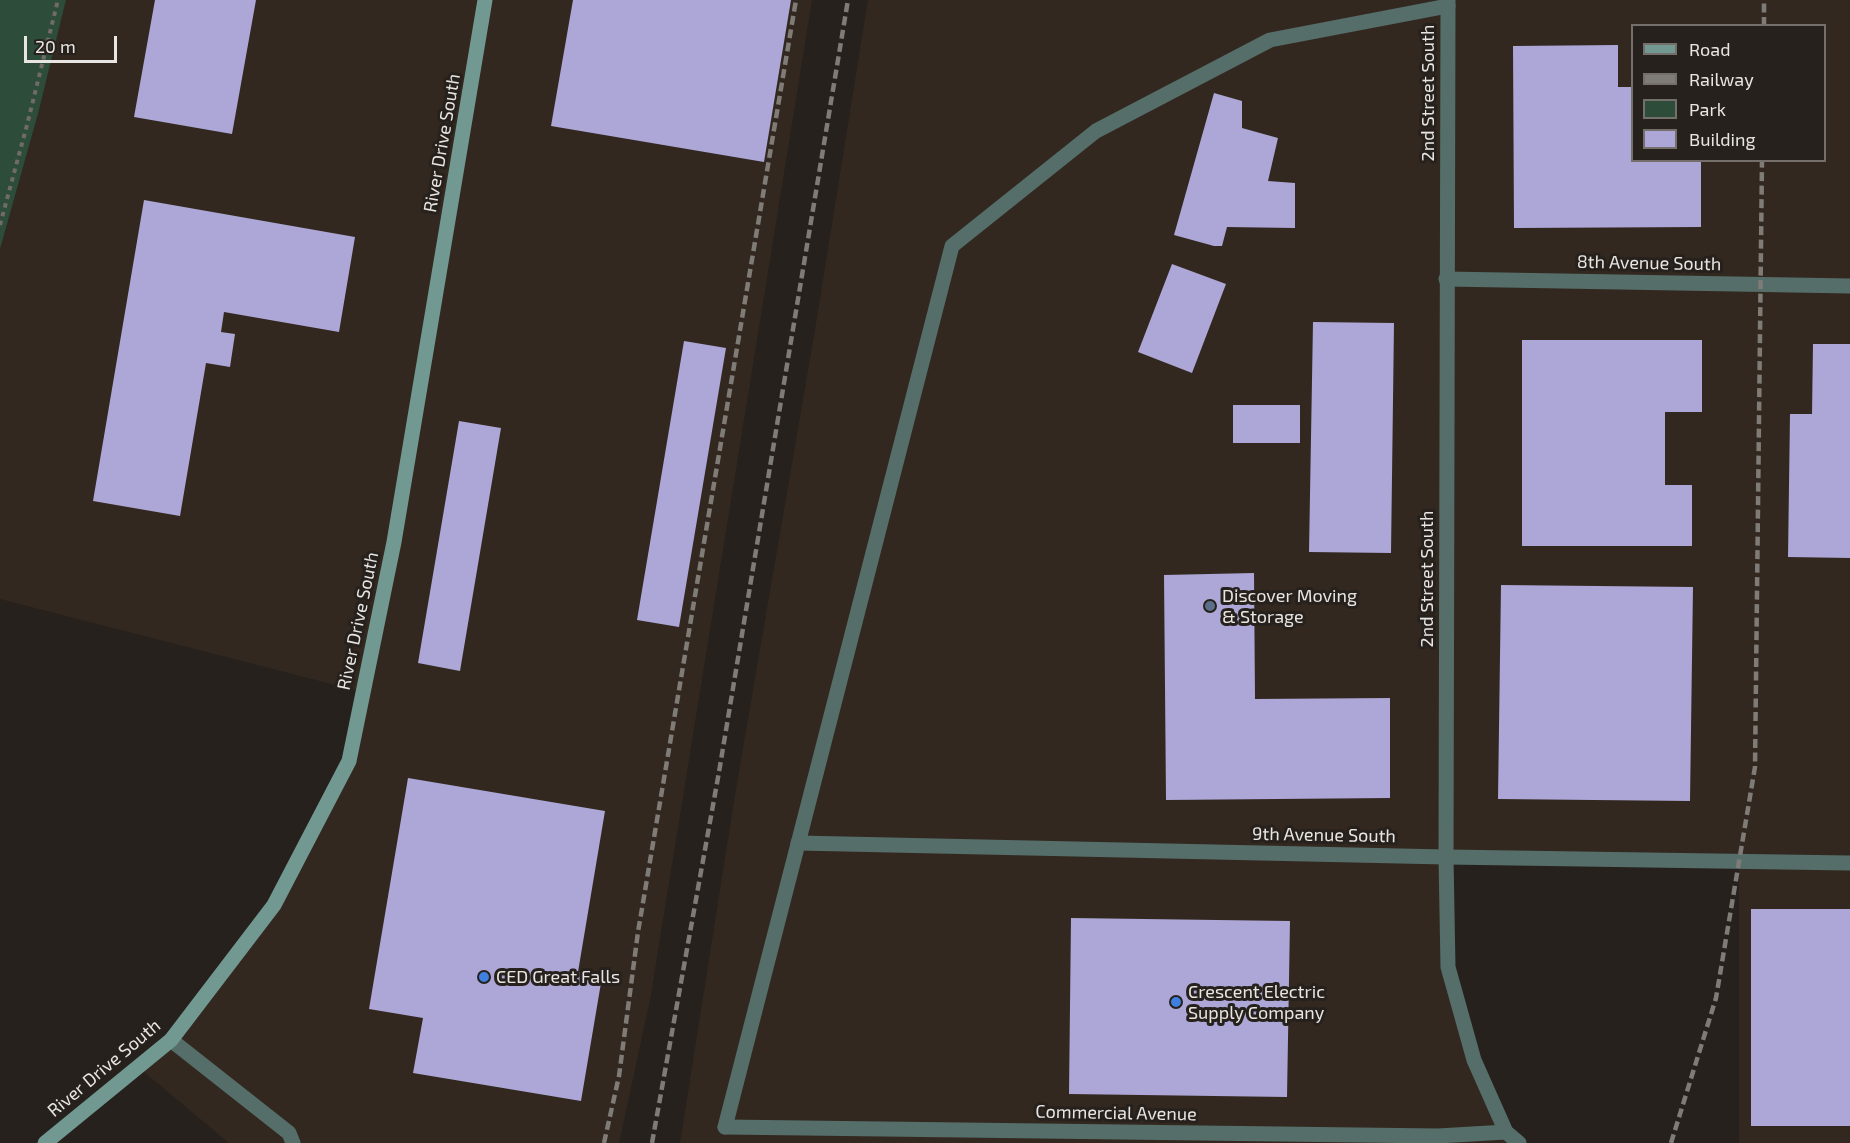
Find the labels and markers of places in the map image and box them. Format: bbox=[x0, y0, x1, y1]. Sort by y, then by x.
place label: Discover Moving & Storage bbox=[1222, 585, 1357, 628]
marker: Discover Moving & Storage bbox=[1203, 599, 1217, 613]
place label: CED Great Falls bbox=[496, 966, 620, 988]
marker: CED Great Falls bbox=[477, 970, 491, 984]
place label: Crescent Electric Supply Company bbox=[1188, 981, 1325, 1024]
marker: Crescent Electric Supply Company bbox=[1169, 995, 1183, 1009]

